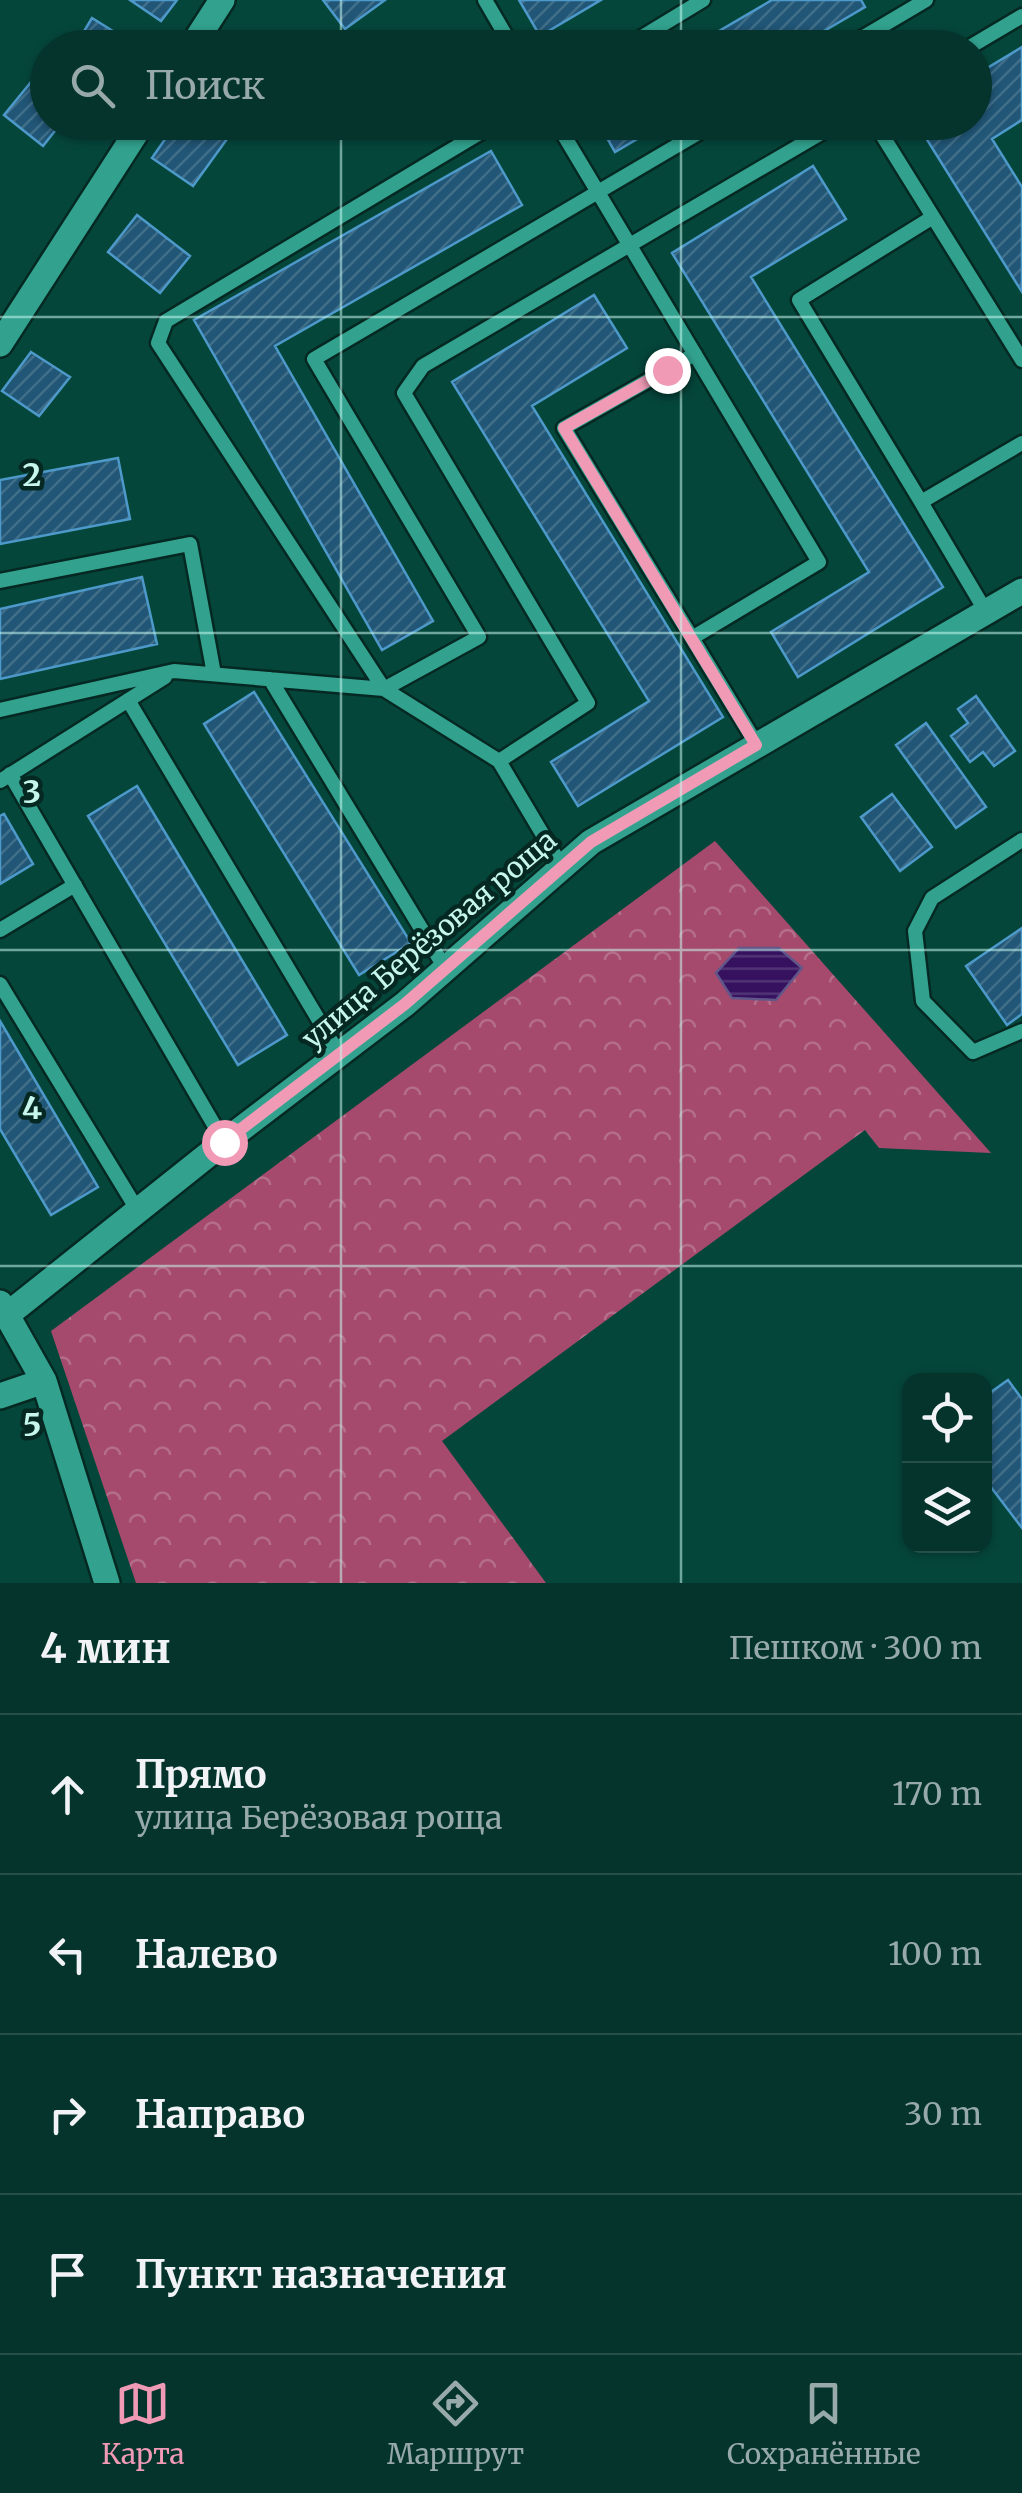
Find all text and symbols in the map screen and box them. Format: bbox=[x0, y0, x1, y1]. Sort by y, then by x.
search box bbox=[30, 30, 992, 140]
icon: search bbox=[65, 58, 120, 113]
text: Поиск bbox=[145, 62, 265, 109]
route end bbox=[645, 348, 691, 394]
text: 2 bbox=[23, 455, 41, 495]
text: 3 bbox=[23, 772, 41, 812]
street label: улица Берёзовая роща bbox=[294, 822, 564, 1056]
text: 4 bbox=[22, 1088, 42, 1128]
route start bbox=[202, 1120, 248, 1166]
map controls bbox=[902, 1373, 992, 1553]
button: locate bbox=[902, 1373, 992, 1463]
text: 5 bbox=[23, 1405, 41, 1445]
button: layers bbox=[902, 1463, 992, 1553]
text: 4 мин bbox=[40, 1622, 171, 1674]
text: Пешком · 300 m bbox=[729, 1628, 982, 1668]
text: Прямо bbox=[135, 1751, 267, 1798]
icon: ahead bbox=[40, 1767, 95, 1822]
text: 170 m bbox=[892, 1774, 982, 1814]
text: улица Берёзовая роща bbox=[135, 1798, 503, 1838]
icon: left bbox=[40, 1927, 95, 1982]
text: Налево bbox=[135, 1931, 278, 1978]
text: 100 m bbox=[888, 1934, 982, 1974]
icon: right bbox=[40, 2087, 95, 2142]
text: Направо bbox=[135, 2091, 305, 2138]
text: 30 m bbox=[904, 2094, 982, 2134]
icon: arrive bbox=[40, 2247, 95, 2302]
text: Пункт назначения bbox=[135, 2251, 507, 2298]
tab: Карта bbox=[101, 2376, 185, 2472]
tab: Маршрут bbox=[387, 2376, 524, 2472]
tab: Сохранённые bbox=[727, 2376, 921, 2472]

